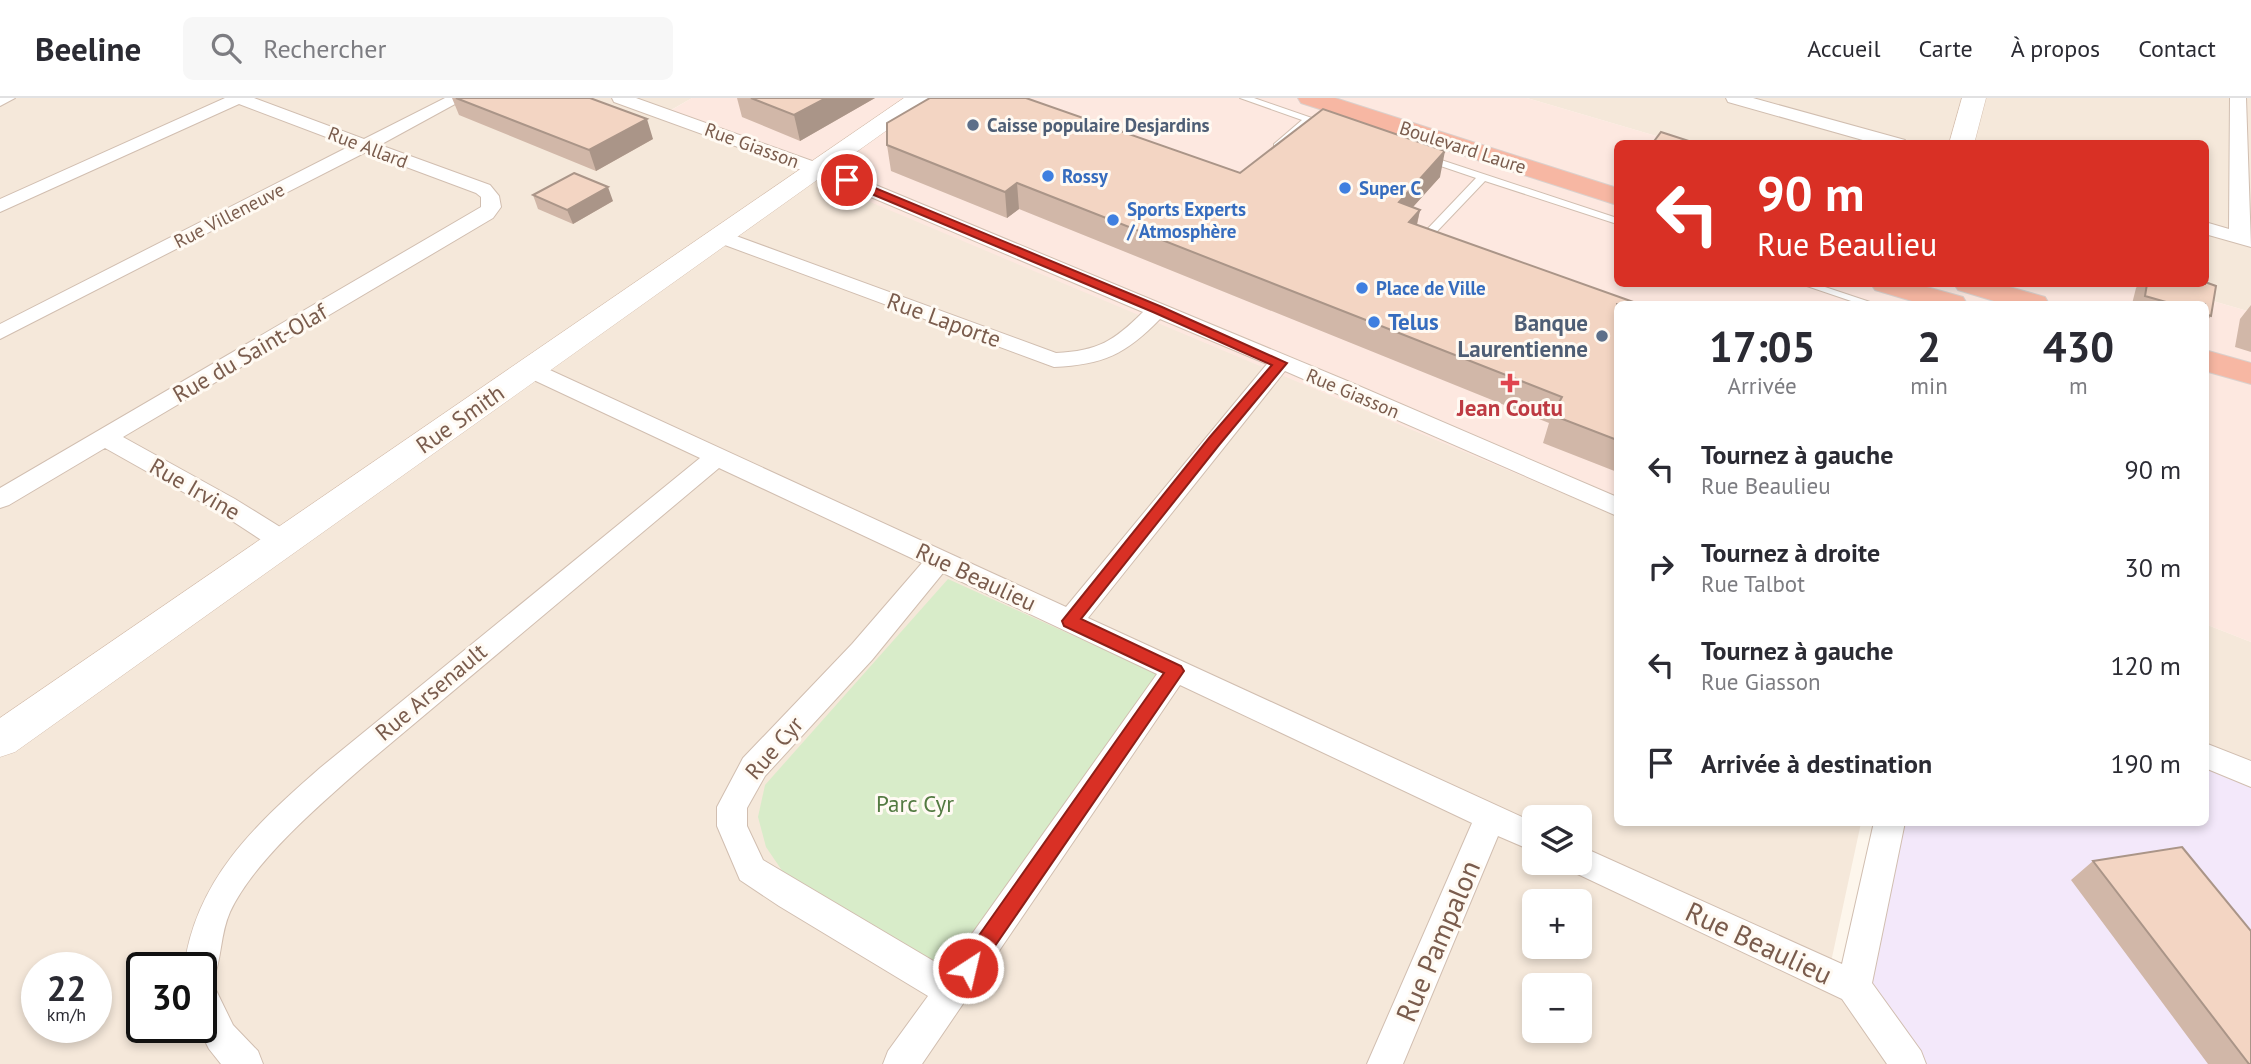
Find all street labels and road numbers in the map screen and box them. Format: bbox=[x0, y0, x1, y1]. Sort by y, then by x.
street label: Boulevard Laure bbox=[1397, 115, 1529, 179]
street label: Rue Giasson bbox=[701, 117, 803, 173]
street label: Rue Allard bbox=[325, 121, 411, 173]
street label: Rue Villeneuve bbox=[170, 177, 288, 253]
street label: Rue Laporte bbox=[883, 286, 1005, 354]
street label: Rue du Saint-Olaf bbox=[167, 296, 334, 408]
street label: Rue Giasson bbox=[1303, 363, 1403, 423]
street label: Rue Smith bbox=[410, 378, 509, 459]
street label: Rue Irvine bbox=[145, 451, 246, 526]
street label: Rue Beaulieu bbox=[911, 536, 1041, 617]
street label: Rue Arsenault bbox=[369, 637, 492, 747]
street label: Rue Cyr bbox=[738, 710, 809, 785]
street label: Rue Pampalon bbox=[1387, 854, 1488, 1027]
street label: Rue Beaulieu bbox=[1680, 892, 1839, 993]

